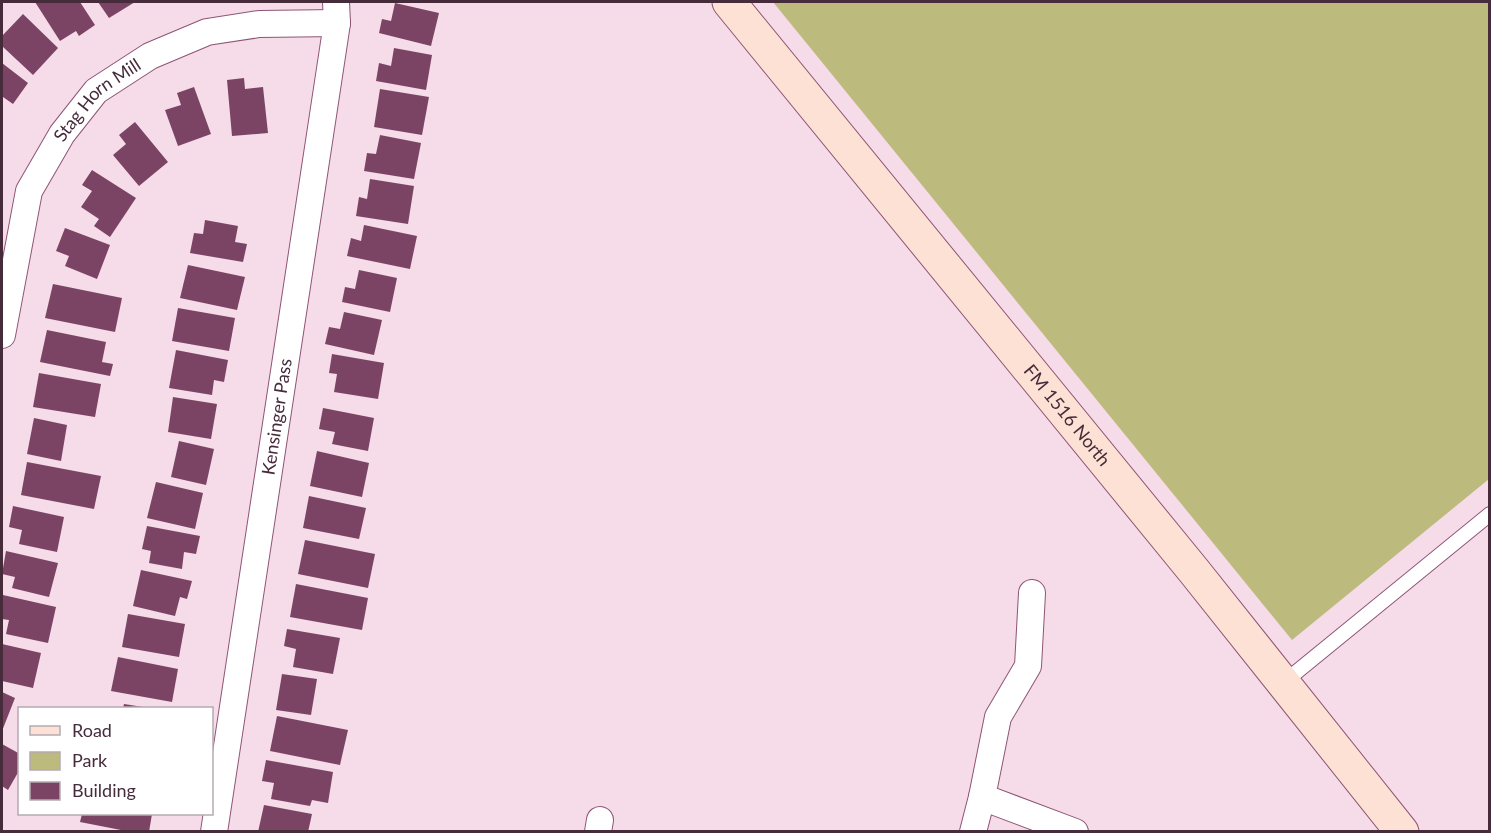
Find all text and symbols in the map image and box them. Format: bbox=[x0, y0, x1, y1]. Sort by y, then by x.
street label: Stag Horn Mill bbox=[48, 53, 145, 145]
street label: Kensinger Pass bbox=[256, 357, 296, 476]
street label: FM 1516 North bbox=[1020, 360, 1116, 470]
legend bbox=[18, 707, 213, 815]
text: Road bbox=[72, 719, 112, 741]
text: Park bbox=[72, 749, 108, 771]
text: Building bbox=[72, 779, 136, 801]

